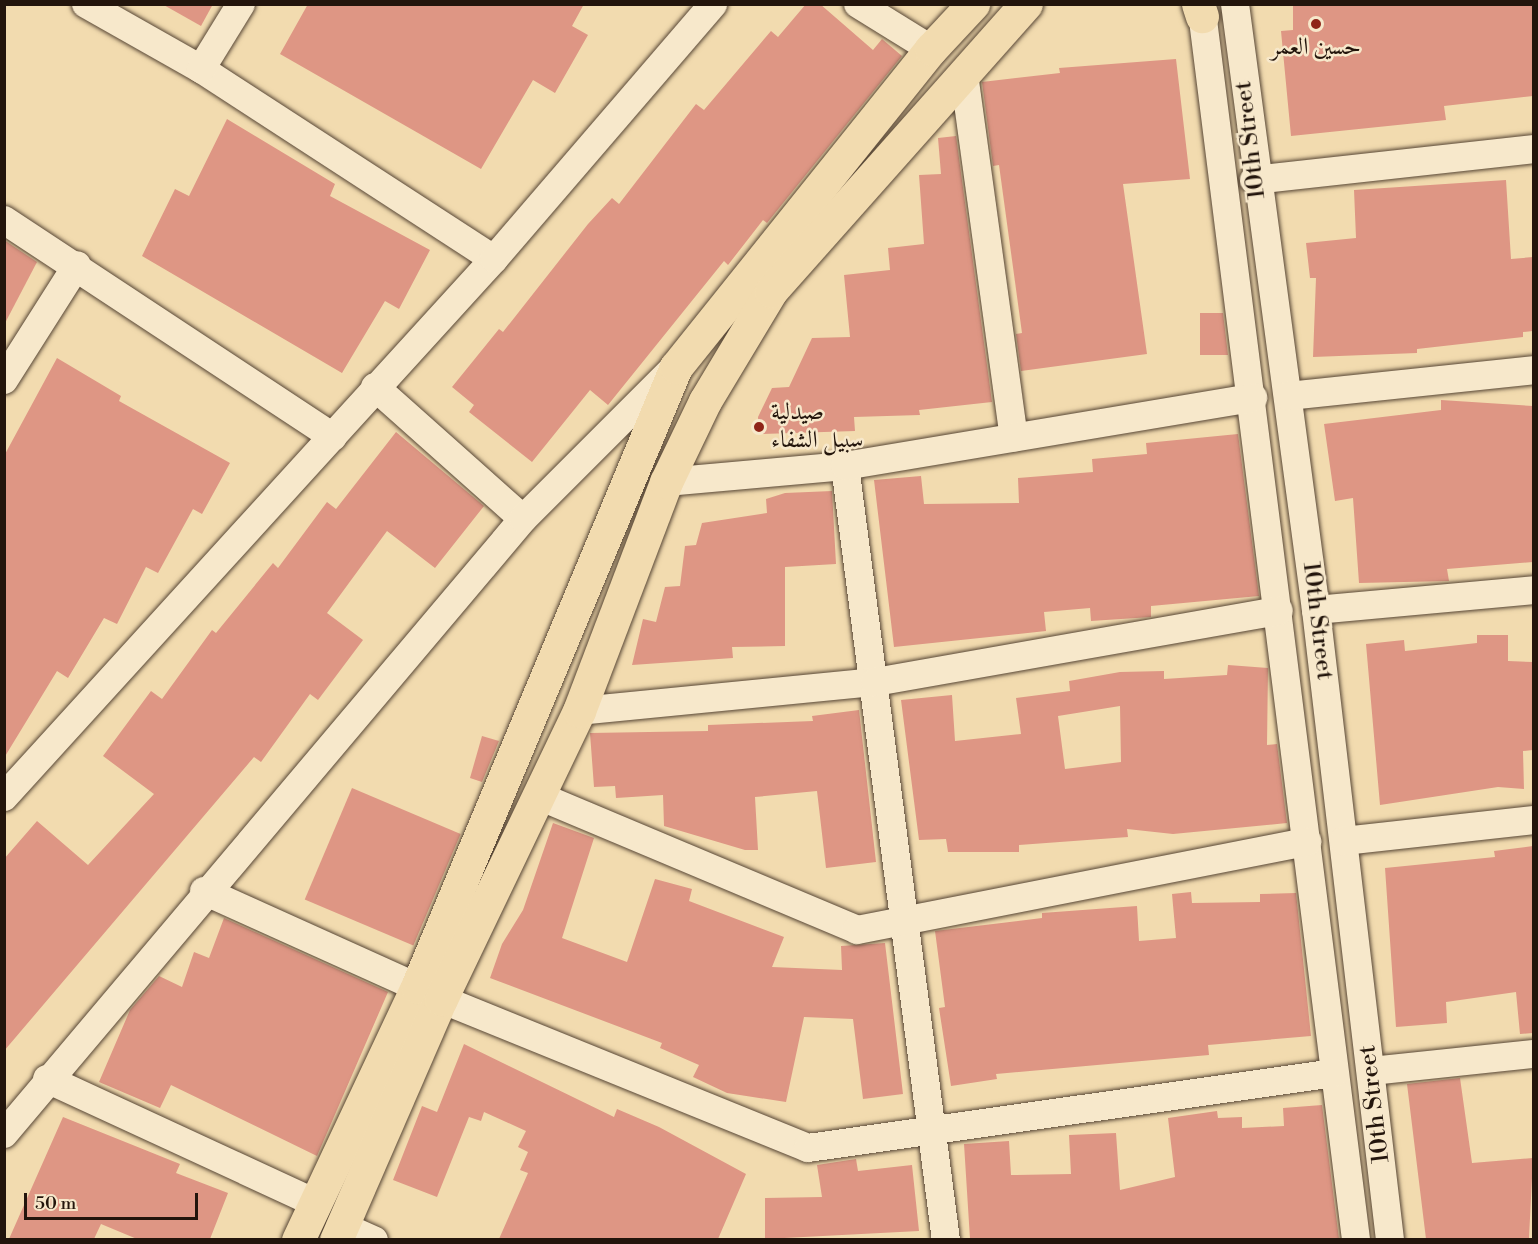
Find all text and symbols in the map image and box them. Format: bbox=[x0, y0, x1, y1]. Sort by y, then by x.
marker: حسين العمر bbox=[1309, 17, 1323, 31]
place label: حسين العمر bbox=[1271, 34, 1361, 62]
street label: 10th Street bbox=[1229, 79, 1273, 201]
place label: صيدلية سبيل الشفاء bbox=[771, 399, 863, 455]
marker: صيدلية سبيل الشفاء bbox=[752, 420, 766, 434]
street label: 10th Street bbox=[1295, 560, 1339, 682]
street label: 10th Street bbox=[1353, 1043, 1397, 1165]
scale bar bbox=[27, 1181, 201, 1219]
text: 50 m bbox=[35, 1192, 76, 1215]

